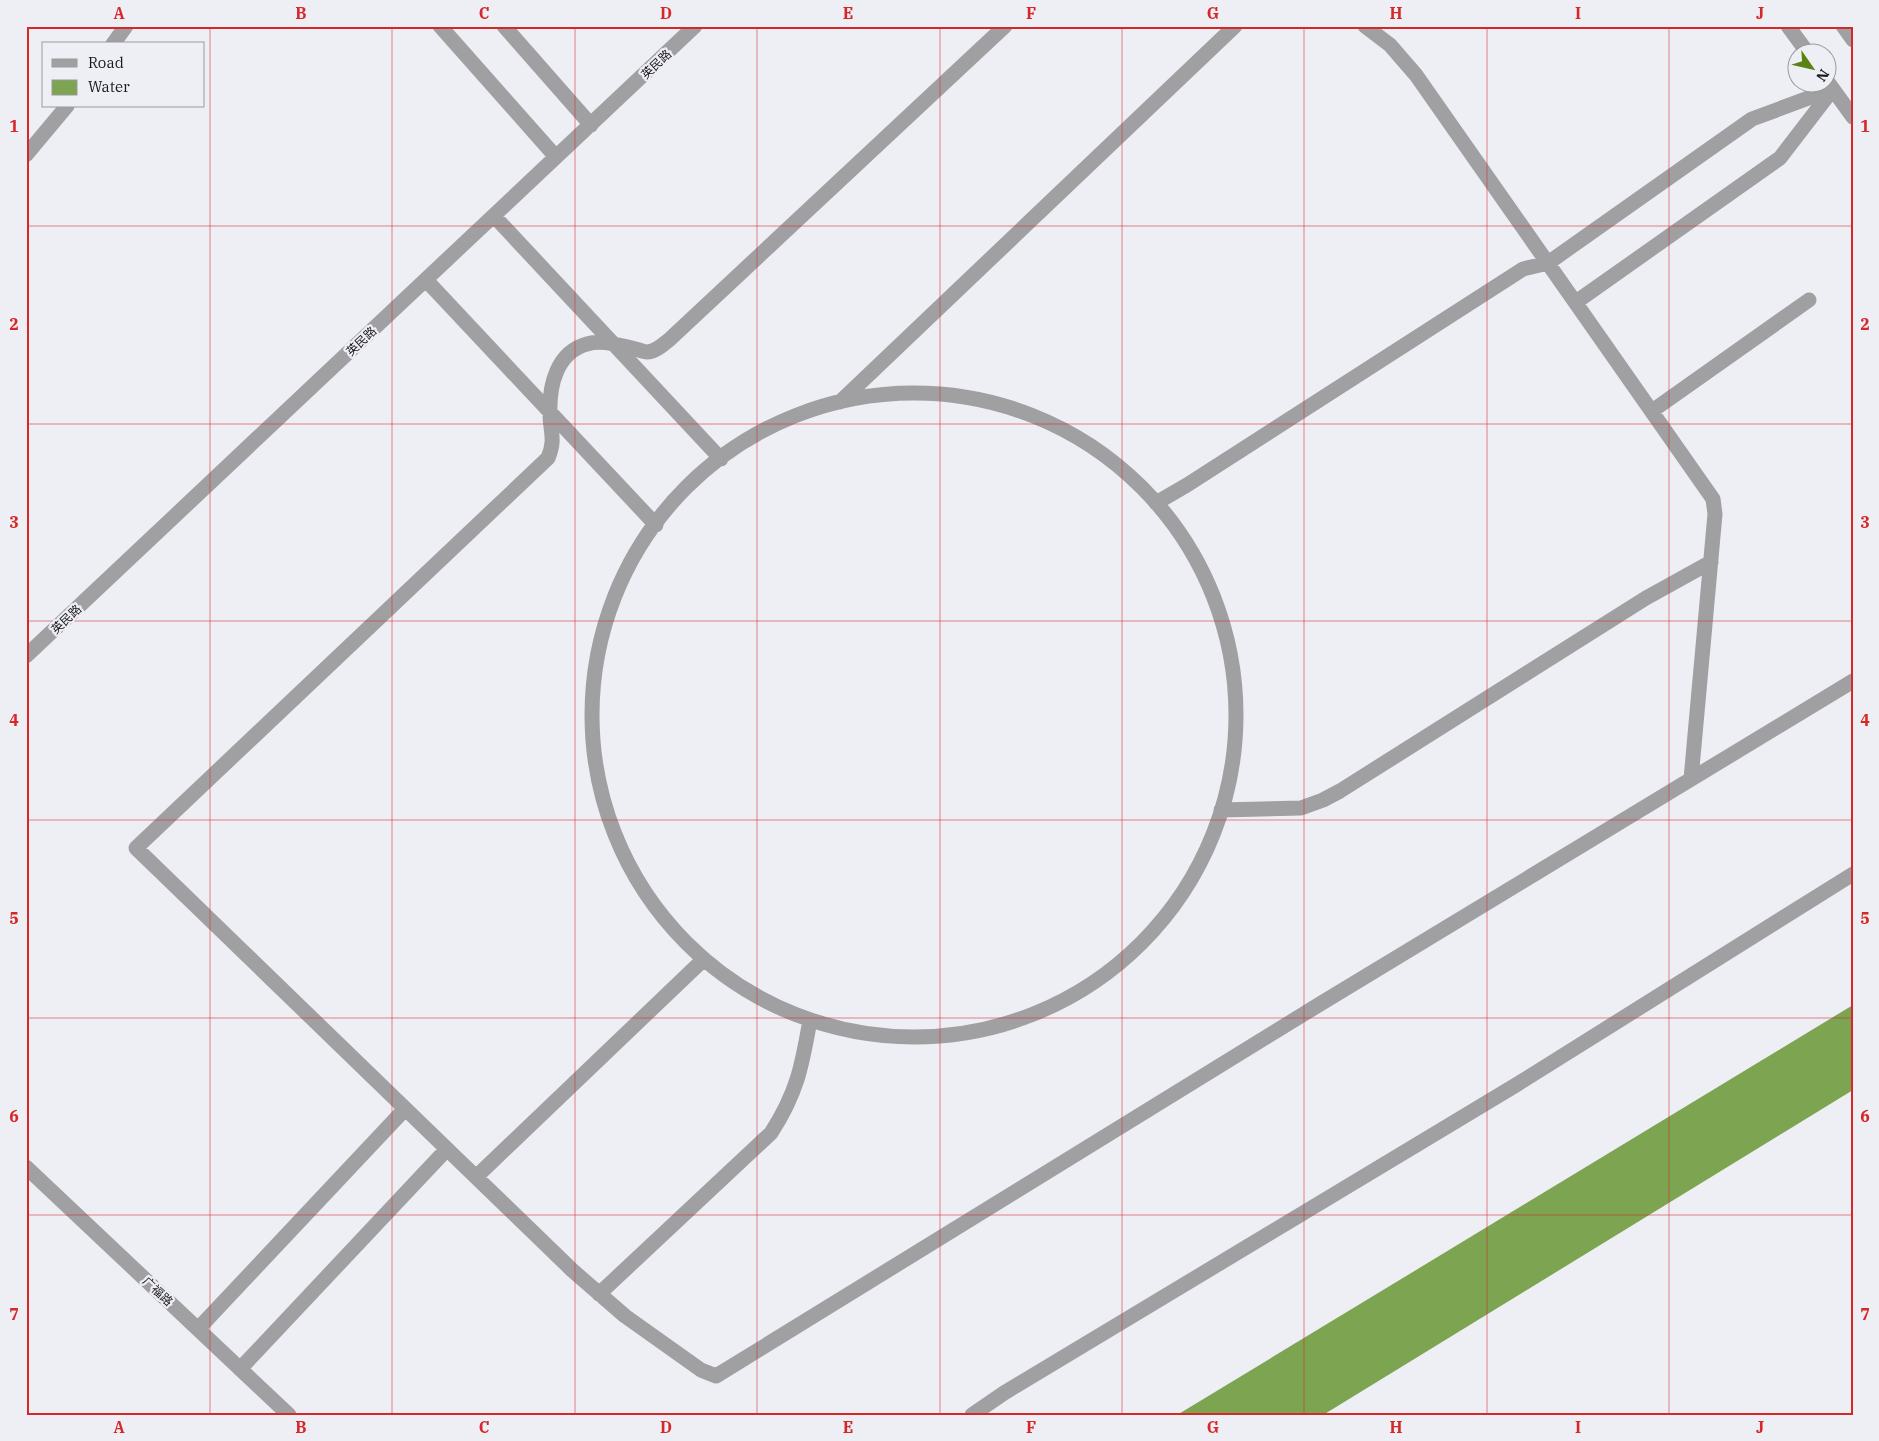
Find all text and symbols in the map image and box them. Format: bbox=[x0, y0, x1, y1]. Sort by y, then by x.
text: A bbox=[113, 3, 125, 23]
text: B bbox=[295, 3, 307, 23]
text: C bbox=[479, 3, 489, 23]
text: D bbox=[660, 3, 672, 23]
text: E bbox=[843, 3, 853, 23]
text: F bbox=[1026, 3, 1036, 23]
text: G bbox=[1207, 3, 1219, 23]
text: H bbox=[1390, 3, 1403, 23]
text: I bbox=[1575, 3, 1581, 23]
text: J bbox=[1756, 3, 1764, 23]
legend bbox=[42, 42, 205, 108]
north arrow bbox=[1786, 42, 1836, 92]
street label: 英民路 bbox=[638, 46, 674, 82]
text: Road bbox=[88, 53, 124, 72]
text: N bbox=[1812, 66, 1833, 85]
text: Water bbox=[88, 77, 130, 96]
text: 1 bbox=[9, 116, 19, 136]
text: 1 bbox=[1860, 116, 1870, 136]
text: 2 bbox=[9, 314, 19, 334]
text: 2 bbox=[1860, 314, 1870, 334]
street label: 英民路 bbox=[343, 323, 379, 359]
text: 3 bbox=[9, 512, 19, 532]
text: 3 bbox=[1860, 512, 1870, 532]
street label: 英民路 bbox=[48, 601, 84, 637]
text: 4 bbox=[9, 710, 19, 730]
text: 4 bbox=[1860, 710, 1870, 730]
text: 5 bbox=[9, 908, 19, 928]
text: 5 bbox=[1860, 908, 1870, 928]
text: 6 bbox=[9, 1106, 19, 1126]
text: 6 bbox=[1860, 1106, 1870, 1126]
street label: 广福路 bbox=[140, 1273, 176, 1309]
text: 7 bbox=[9, 1304, 19, 1324]
text: 7 bbox=[1860, 1304, 1870, 1324]
text: A bbox=[113, 1417, 125, 1437]
text: B bbox=[295, 1417, 307, 1437]
text: C bbox=[479, 1417, 489, 1437]
text: D bbox=[660, 1417, 672, 1437]
text: E bbox=[843, 1417, 853, 1437]
text: F bbox=[1026, 1417, 1036, 1437]
text: G bbox=[1207, 1417, 1219, 1437]
text: H bbox=[1390, 1417, 1403, 1437]
text: I bbox=[1575, 1417, 1581, 1437]
text: J bbox=[1756, 1417, 1764, 1437]

